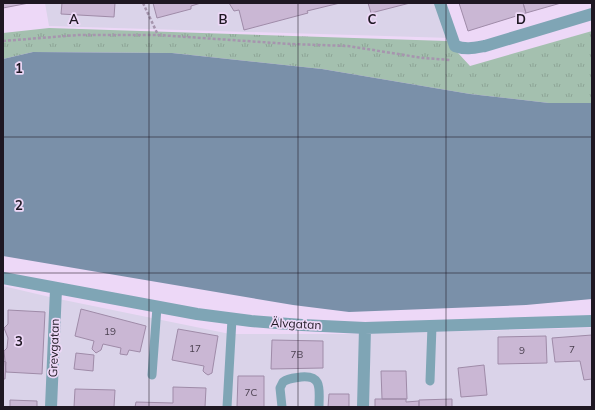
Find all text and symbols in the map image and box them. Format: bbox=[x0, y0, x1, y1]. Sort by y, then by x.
text: A bbox=[69, 11, 79, 27]
text: B bbox=[219, 11, 228, 27]
text: C bbox=[368, 11, 377, 27]
text: D bbox=[516, 11, 526, 27]
text: 1 bbox=[15, 60, 23, 76]
text: 2 bbox=[15, 197, 23, 213]
street label: Älvgatan bbox=[270, 315, 322, 332]
street label: Grevgatan bbox=[45, 318, 62, 378]
house number: 19 bbox=[104, 325, 116, 338]
text: 3 bbox=[15, 333, 23, 349]
house number: 17 bbox=[189, 342, 201, 355]
house number: 7 bbox=[569, 343, 575, 356]
house number: 9 bbox=[519, 344, 525, 357]
house number: 7B bbox=[291, 348, 304, 361]
house number: 7C bbox=[245, 386, 258, 399]

